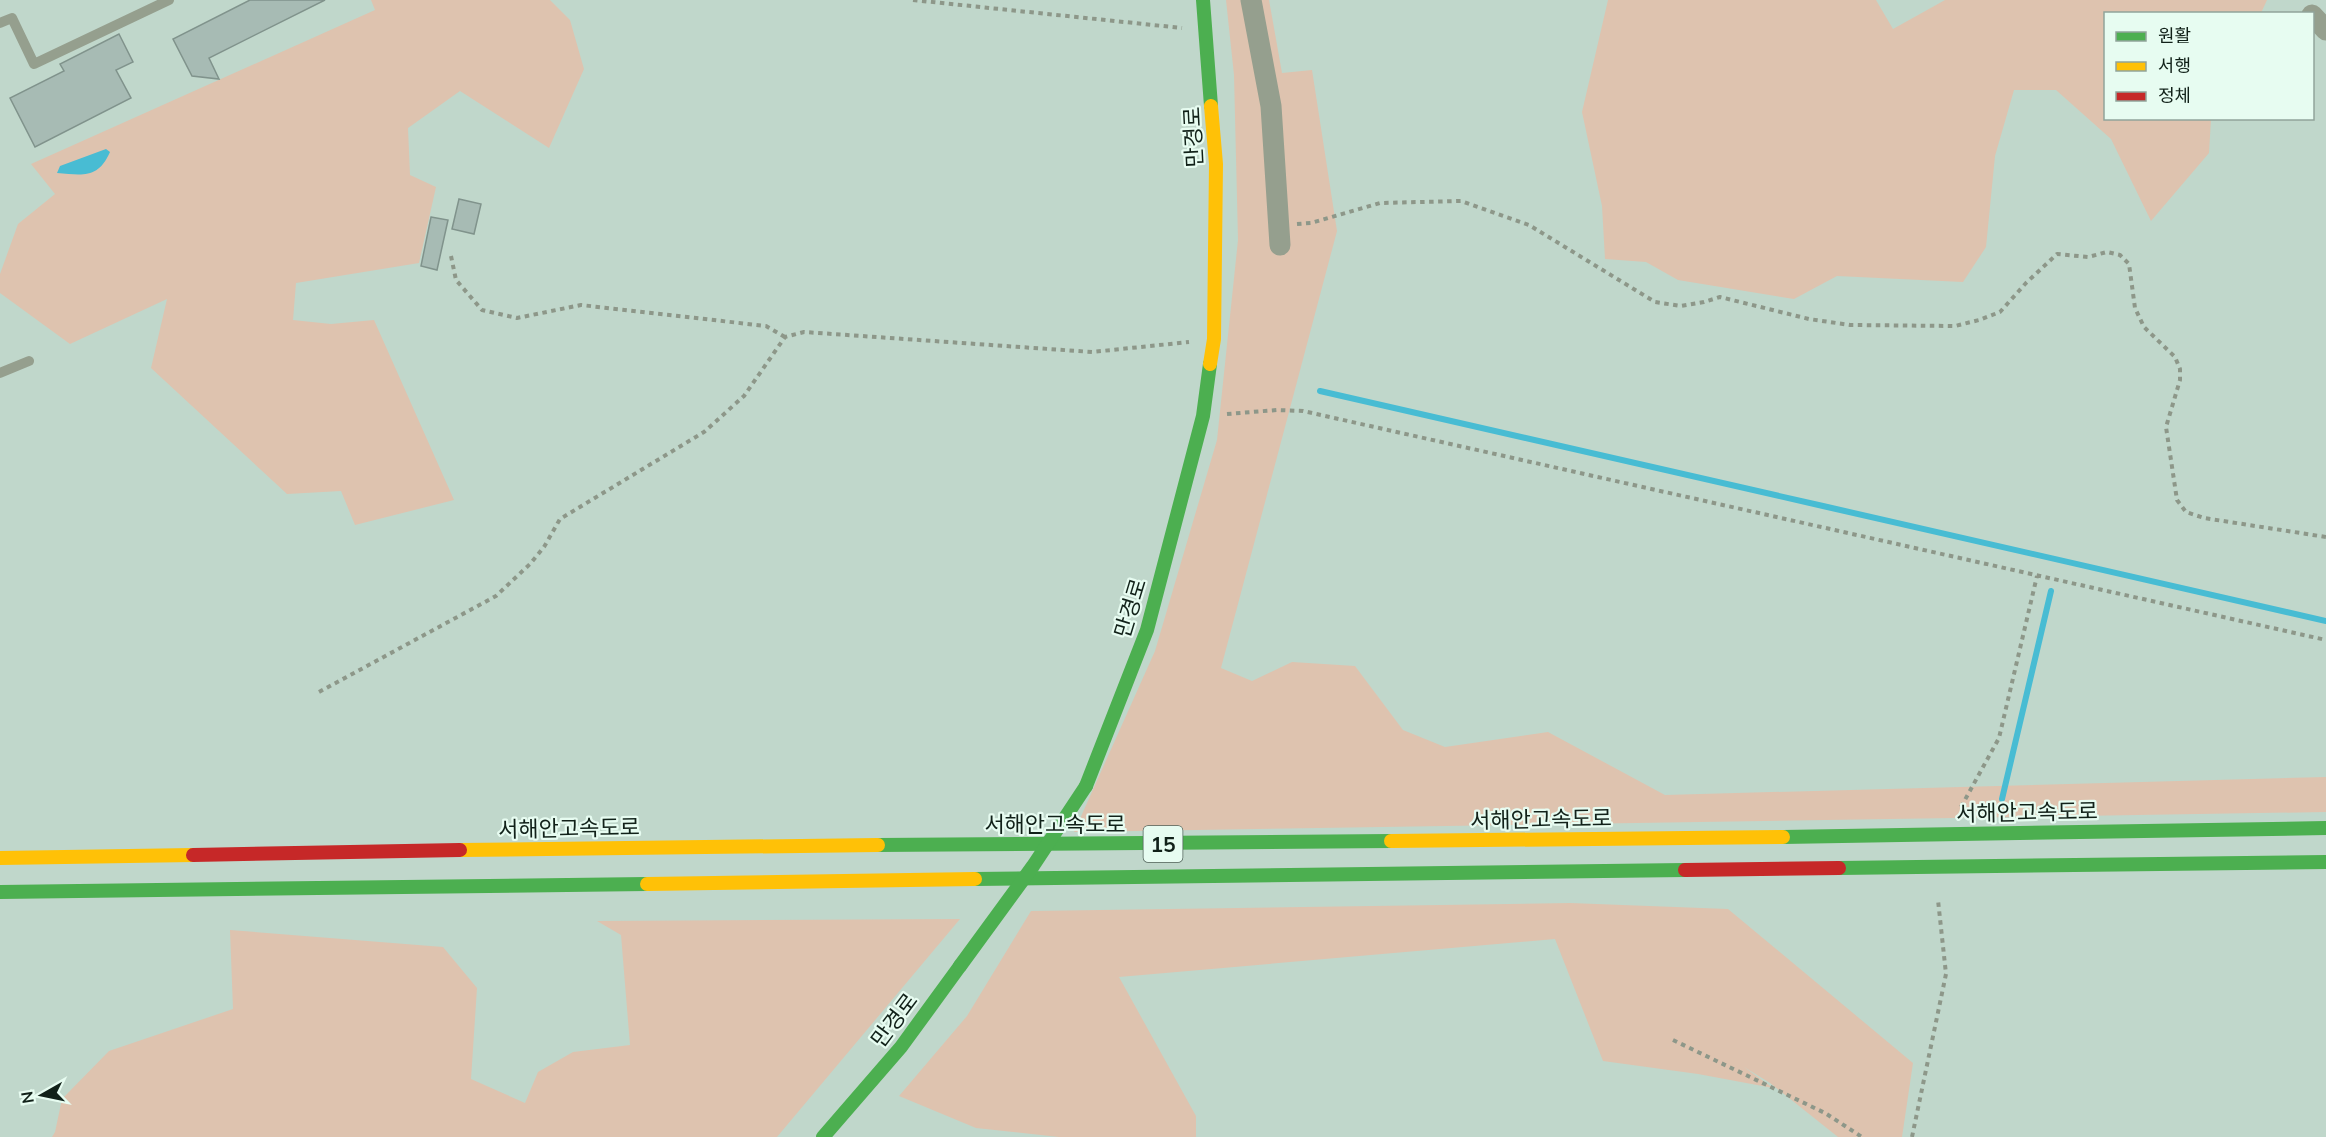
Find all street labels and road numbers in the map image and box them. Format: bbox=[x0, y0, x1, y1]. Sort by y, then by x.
street label: 만경로 bbox=[1177, 106, 1209, 168]
street label: 만경로 bbox=[1108, 575, 1152, 641]
street label: 서해안고속도로 bbox=[1956, 797, 2098, 827]
street label: 서해안고속도로 bbox=[1470, 804, 1612, 834]
street label: 서해안고속도로 bbox=[984, 810, 1126, 838]
street label: 서해안고속도로 bbox=[498, 813, 640, 843]
road number: 15 bbox=[1144, 826, 1182, 862]
street label: 만경로 bbox=[865, 987, 923, 1053]

